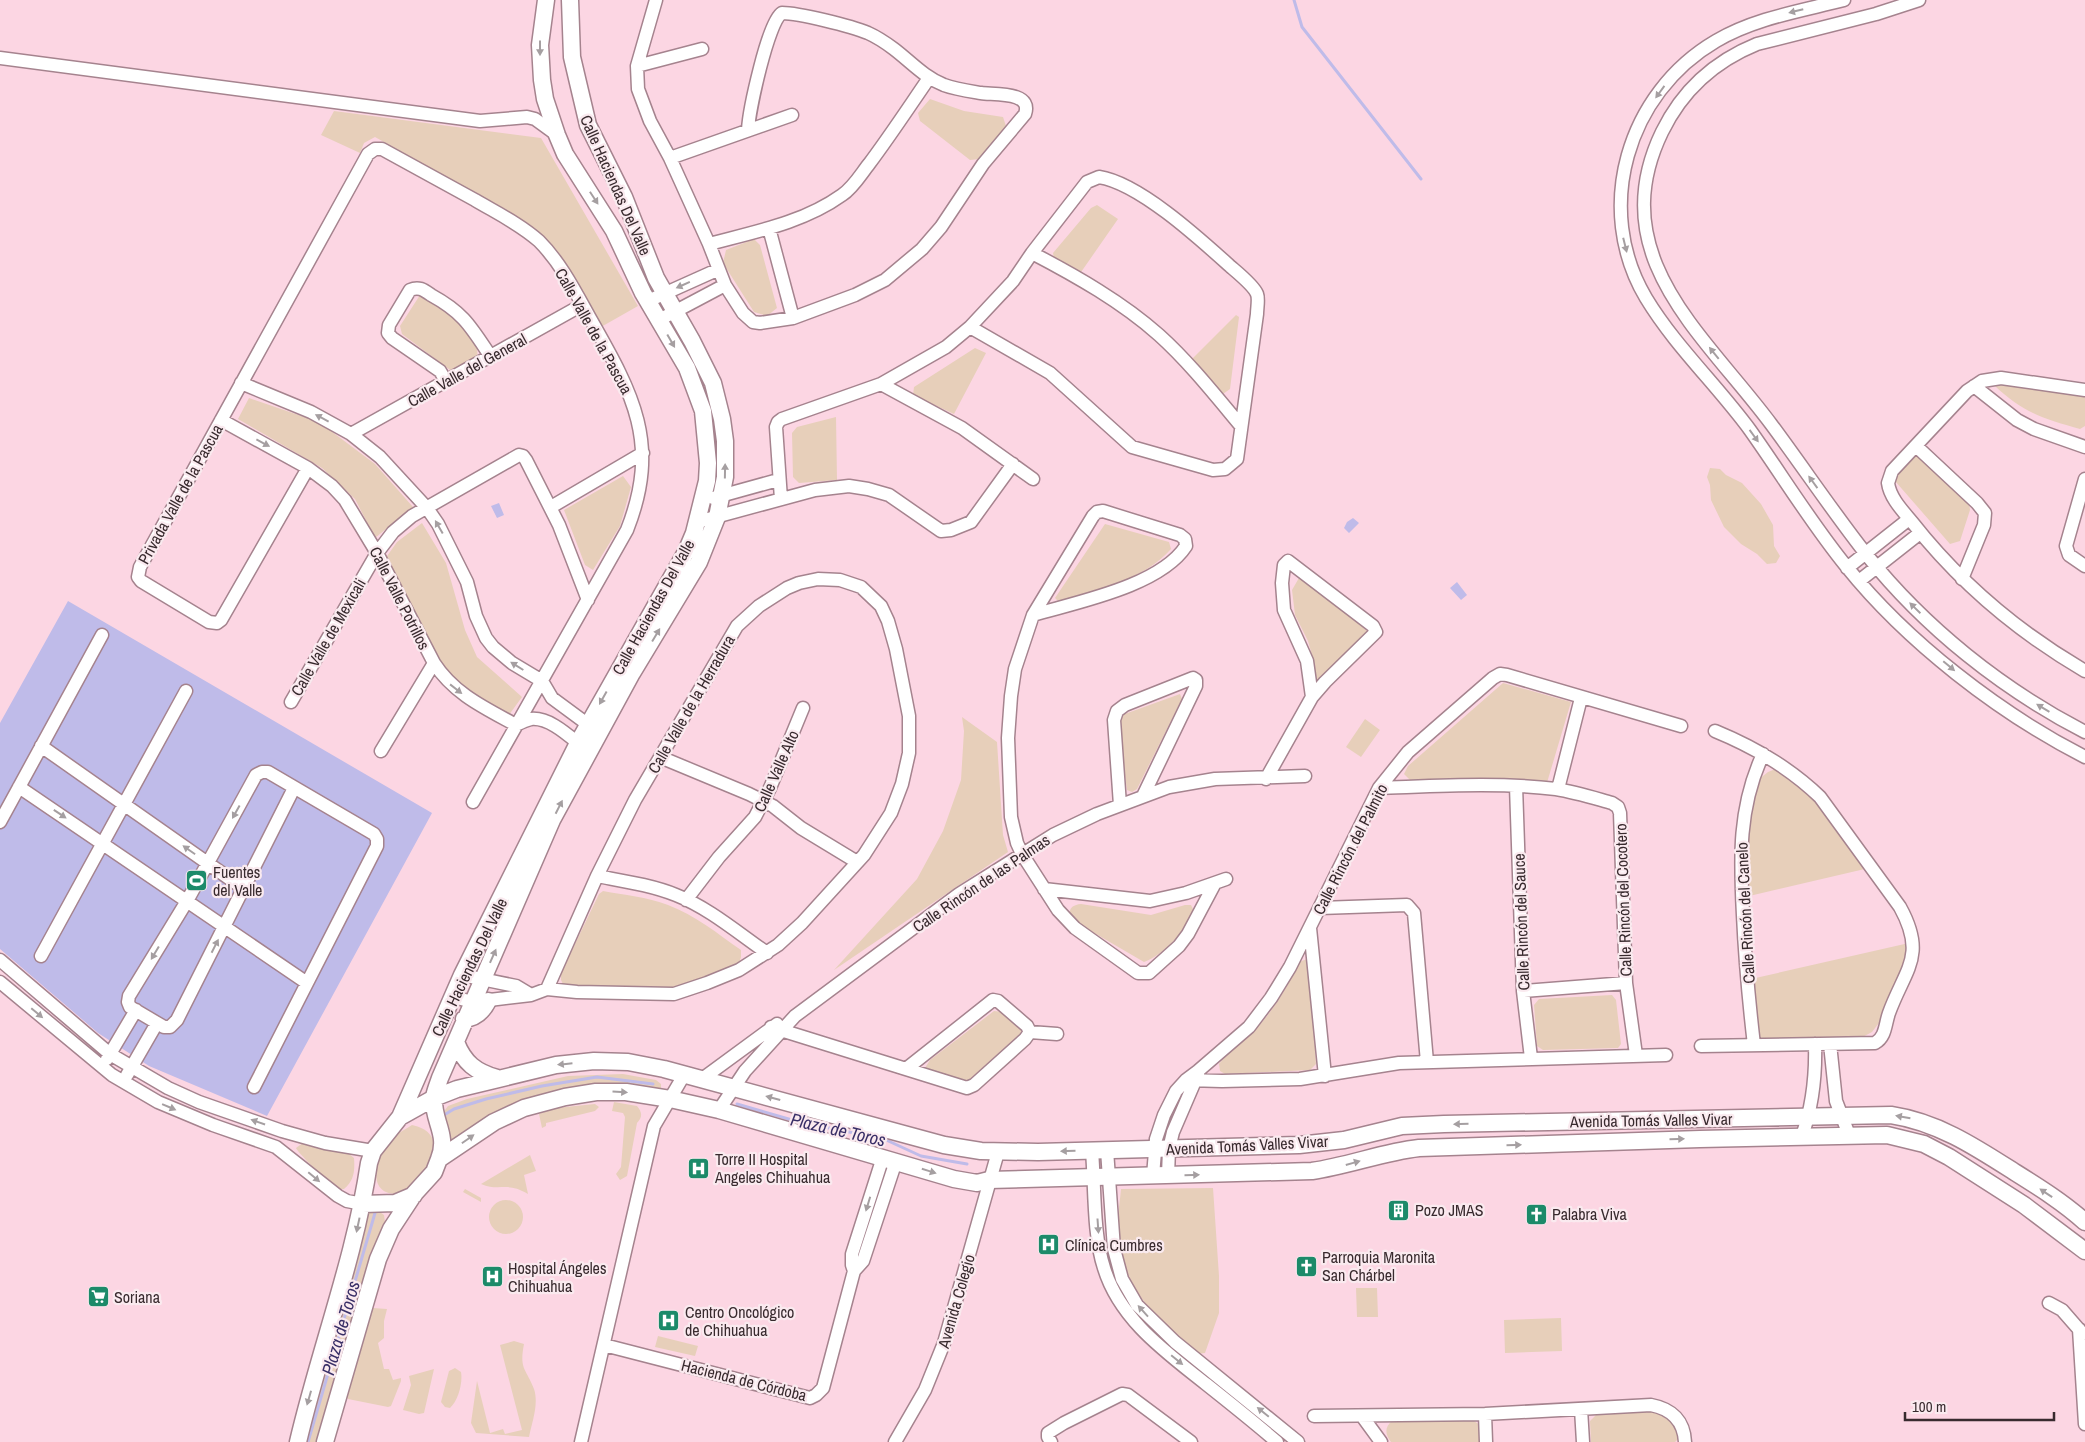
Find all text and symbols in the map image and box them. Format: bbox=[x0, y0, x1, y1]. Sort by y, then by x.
one-way arrow bbox=[1789, 8, 1804, 16]
one-way arrow bbox=[536, 41, 544, 57]
one-way arrow bbox=[1655, 85, 1665, 98]
street label: Calle Haciendas Del Valle bbox=[575, 111, 657, 259]
one-way arrow bbox=[589, 191, 599, 205]
one-way arrow bbox=[1621, 237, 1629, 252]
street label: Calle Valle de la Pascua bbox=[550, 264, 638, 399]
one-way arrow bbox=[676, 282, 690, 290]
street label: Calle Valle del General bbox=[403, 328, 531, 412]
one-way arrow bbox=[667, 334, 675, 348]
one-way arrow bbox=[1709, 346, 1720, 359]
one-way arrow bbox=[315, 414, 329, 422]
street label: Privada Valle de la Pascua bbox=[132, 420, 228, 568]
one-way arrow bbox=[1749, 429, 1759, 443]
one-way arrow bbox=[257, 439, 270, 448]
one-way arrow bbox=[721, 463, 729, 479]
one-way arrow bbox=[1808, 475, 1818, 489]
one-way arrow bbox=[435, 521, 444, 534]
street label: Calle Haciendas Del Valle bbox=[607, 535, 699, 679]
street label: Calle Valle Potrillos bbox=[365, 543, 435, 653]
street label: Calle Valle de Mexicali bbox=[285, 574, 371, 700]
one-way arrow bbox=[1909, 602, 1921, 614]
one-way arrow bbox=[651, 628, 660, 641]
street label: Calle Valle de la Herradura bbox=[642, 630, 740, 777]
one-way arrow bbox=[510, 661, 523, 670]
one-way arrow bbox=[1942, 661, 1955, 672]
one-way arrow bbox=[449, 683, 462, 694]
one-way arrow bbox=[599, 691, 607, 706]
one-way arrow bbox=[2036, 703, 2049, 712]
street label: Calle Valle Alto bbox=[748, 727, 804, 815]
street label: Calle Rincón del Palmito bbox=[1307, 780, 1393, 918]
one-way arrow bbox=[555, 800, 563, 814]
one-way arrow bbox=[231, 805, 240, 819]
one-way arrow bbox=[53, 809, 66, 819]
street label: Calle Rincón del Cocotero bbox=[1609, 823, 1637, 977]
street label: Calle Rincón de las Palmas bbox=[908, 829, 1054, 937]
street label: Calle Rincón del Canelo bbox=[1730, 842, 1760, 984]
one-way arrow bbox=[182, 845, 196, 855]
street label: Calle Rincón del Sauce bbox=[1508, 853, 1534, 991]
place label: Fuentes del Valle bbox=[213, 861, 262, 901]
sports icon: Fuentes del Valle bbox=[185, 869, 209, 893]
street label: Calle Haciendas Del Valle bbox=[426, 894, 512, 1040]
one-way arrow bbox=[211, 939, 219, 953]
one-way arrow bbox=[151, 946, 160, 960]
one-way arrow bbox=[490, 949, 498, 963]
one-way arrow bbox=[31, 1008, 44, 1019]
one-way arrow bbox=[557, 1060, 573, 1068]
one-way arrow bbox=[612, 1088, 628, 1096]
one-way arrow bbox=[765, 1094, 780, 1102]
one-way arrow bbox=[162, 1103, 177, 1111]
water label: Plaza de Toros bbox=[788, 1106, 888, 1153]
street label: Avenida Tomás Valles Vivar bbox=[1569, 1108, 1733, 1132]
one-way arrow bbox=[1895, 1113, 1911, 1121]
one-way arrow bbox=[251, 1118, 266, 1125]
one-way arrow bbox=[1453, 1120, 1469, 1128]
street label: Avenida Tomás Valles Vivar bbox=[1164, 1130, 1329, 1160]
one-way arrow bbox=[461, 1134, 475, 1144]
one-way arrow bbox=[1669, 1135, 1685, 1143]
one-way arrow bbox=[1506, 1141, 1522, 1149]
place label: Torre II Hospital Angeles Chihuahua bbox=[714, 1148, 831, 1188]
one-way arrow bbox=[1060, 1148, 1076, 1156]
hospital icon: Torre II Hospital Angeles Chihuahua bbox=[687, 1156, 711, 1180]
one-way arrow bbox=[1346, 1158, 1361, 1166]
one-way arrow bbox=[922, 1168, 937, 1176]
one-way arrow bbox=[1184, 1170, 1200, 1178]
one-way arrow bbox=[308, 1171, 321, 1182]
one-way arrow bbox=[2039, 1188, 2053, 1197]
one-way arrow bbox=[864, 1196, 872, 1211]
building icon: Pozo JMAS bbox=[1387, 1198, 1411, 1222]
place label: Pozo JMAS bbox=[1415, 1199, 1484, 1221]
church icon: Palabra Viva bbox=[1524, 1202, 1548, 1226]
place label: Palabra Viva bbox=[1552, 1203, 1628, 1225]
one-way arrow bbox=[354, 1217, 362, 1233]
one-way arrow bbox=[1094, 1218, 1102, 1234]
hospital icon: Clínica Cumbres bbox=[1037, 1233, 1061, 1257]
place label: Clínica Cumbres bbox=[1065, 1234, 1163, 1256]
place label: Parroquia Maronita San Chárbel bbox=[1322, 1246, 1436, 1286]
street label: Avenida Colegio bbox=[932, 1251, 980, 1352]
church icon: Parroquia Maronita San Chárbel bbox=[1294, 1254, 1318, 1278]
place label: Hospital Ángeles Chihuahua bbox=[508, 1257, 606, 1297]
hospital icon: Hospital Ángeles Chihuahua bbox=[480, 1265, 504, 1289]
water label: Plaza de Toros bbox=[315, 1278, 366, 1378]
supermarket icon: Soriana bbox=[86, 1285, 110, 1309]
place label: Soriana bbox=[114, 1286, 161, 1308]
place label: Centro Oncológico de Chihuahua bbox=[685, 1301, 794, 1341]
one-way arrow bbox=[1137, 1306, 1149, 1318]
hospital icon: Centro Oncológico de Chihuahua bbox=[657, 1309, 681, 1333]
street label: Hacienda de Córdoba bbox=[679, 1354, 810, 1406]
one-way arrow bbox=[1170, 1355, 1183, 1366]
scale bar bbox=[1905, 1390, 2054, 1422]
one-way arrow bbox=[305, 1391, 313, 1406]
text: 100 m bbox=[1912, 1396, 1946, 1417]
one-way arrow bbox=[1257, 1407, 1270, 1418]

